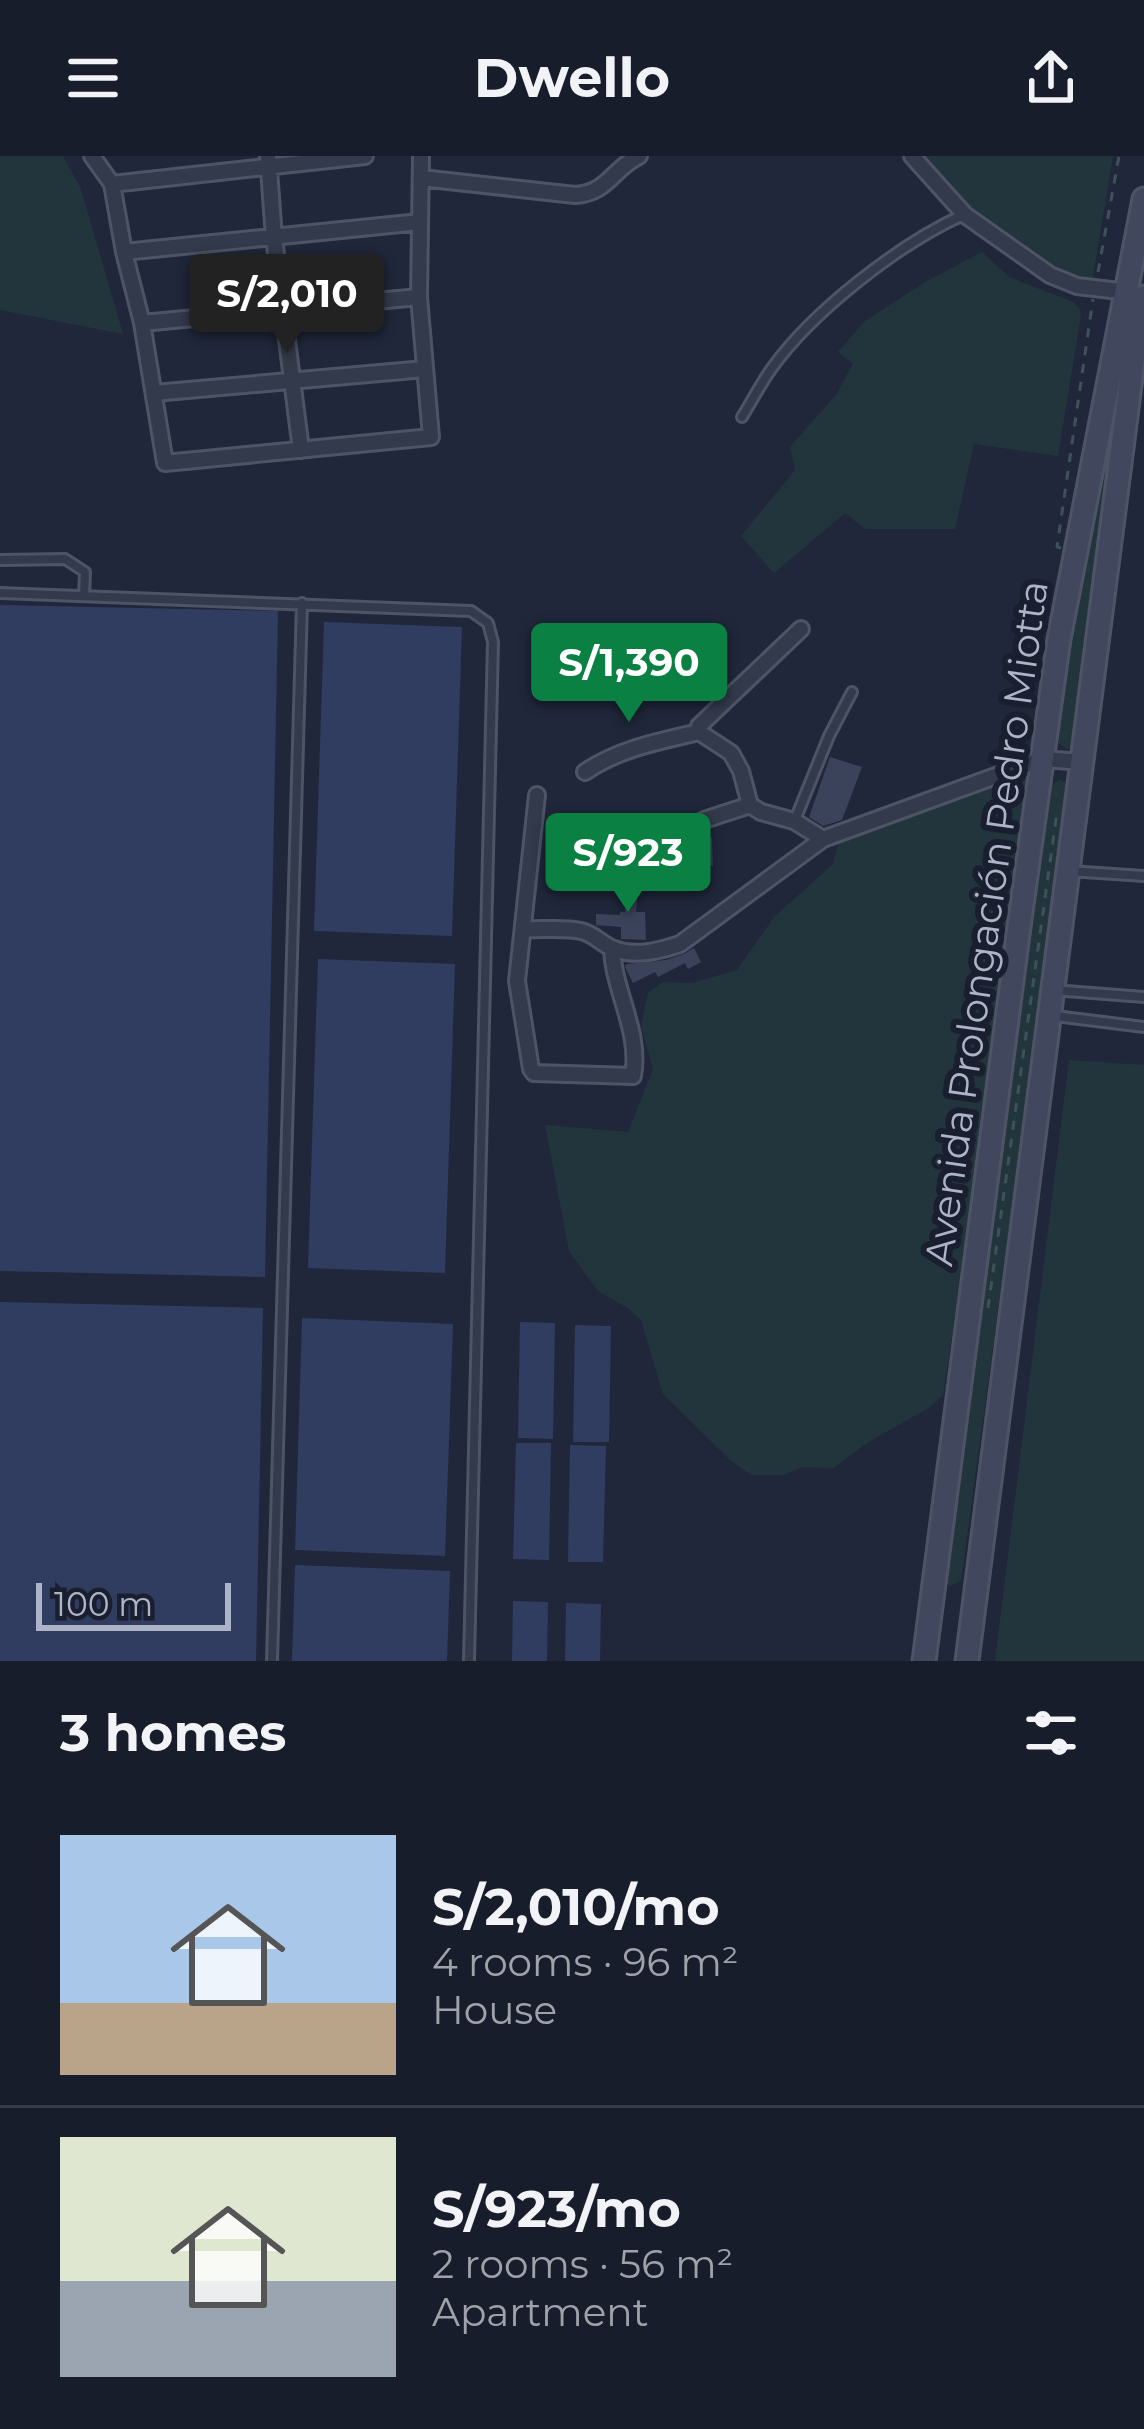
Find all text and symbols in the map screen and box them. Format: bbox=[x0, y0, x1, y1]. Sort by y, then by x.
icon: menu bbox=[60, 45, 126, 111]
text: Dwello bbox=[474, 45, 670, 111]
icon: share bbox=[1018, 45, 1084, 111]
pin: S/2,010 bbox=[176, 254, 398, 356]
text: S/2,010 bbox=[216, 269, 358, 317]
street label: Avenida Prolongación Pedro Miotta bbox=[914, 577, 1058, 1269]
pin: S/1,390 bbox=[518, 623, 740, 725]
text: S/1,390 bbox=[558, 638, 700, 686]
pin: S/923 bbox=[544, 813, 712, 915]
text: S/923 bbox=[573, 828, 683, 876]
scale bar bbox=[36, 1577, 231, 1630]
text: 100 m bbox=[54, 1584, 153, 1624]
icon: filters bbox=[1018, 1700, 1084, 1766]
text: 3 homes bbox=[60, 1702, 286, 1764]
text: S/2,010/mo bbox=[432, 1876, 720, 1938]
icon: home bbox=[156, 1883, 300, 2027]
text: 4 rooms · 96 m² bbox=[432, 1938, 739, 1986]
text: House bbox=[432, 1986, 557, 2034]
text: S/923/mo bbox=[432, 2178, 681, 2240]
icon: home bbox=[156, 2185, 300, 2329]
text: 2 rooms · 56 m² bbox=[432, 2240, 733, 2288]
text: Apartment bbox=[432, 2288, 648, 2336]

